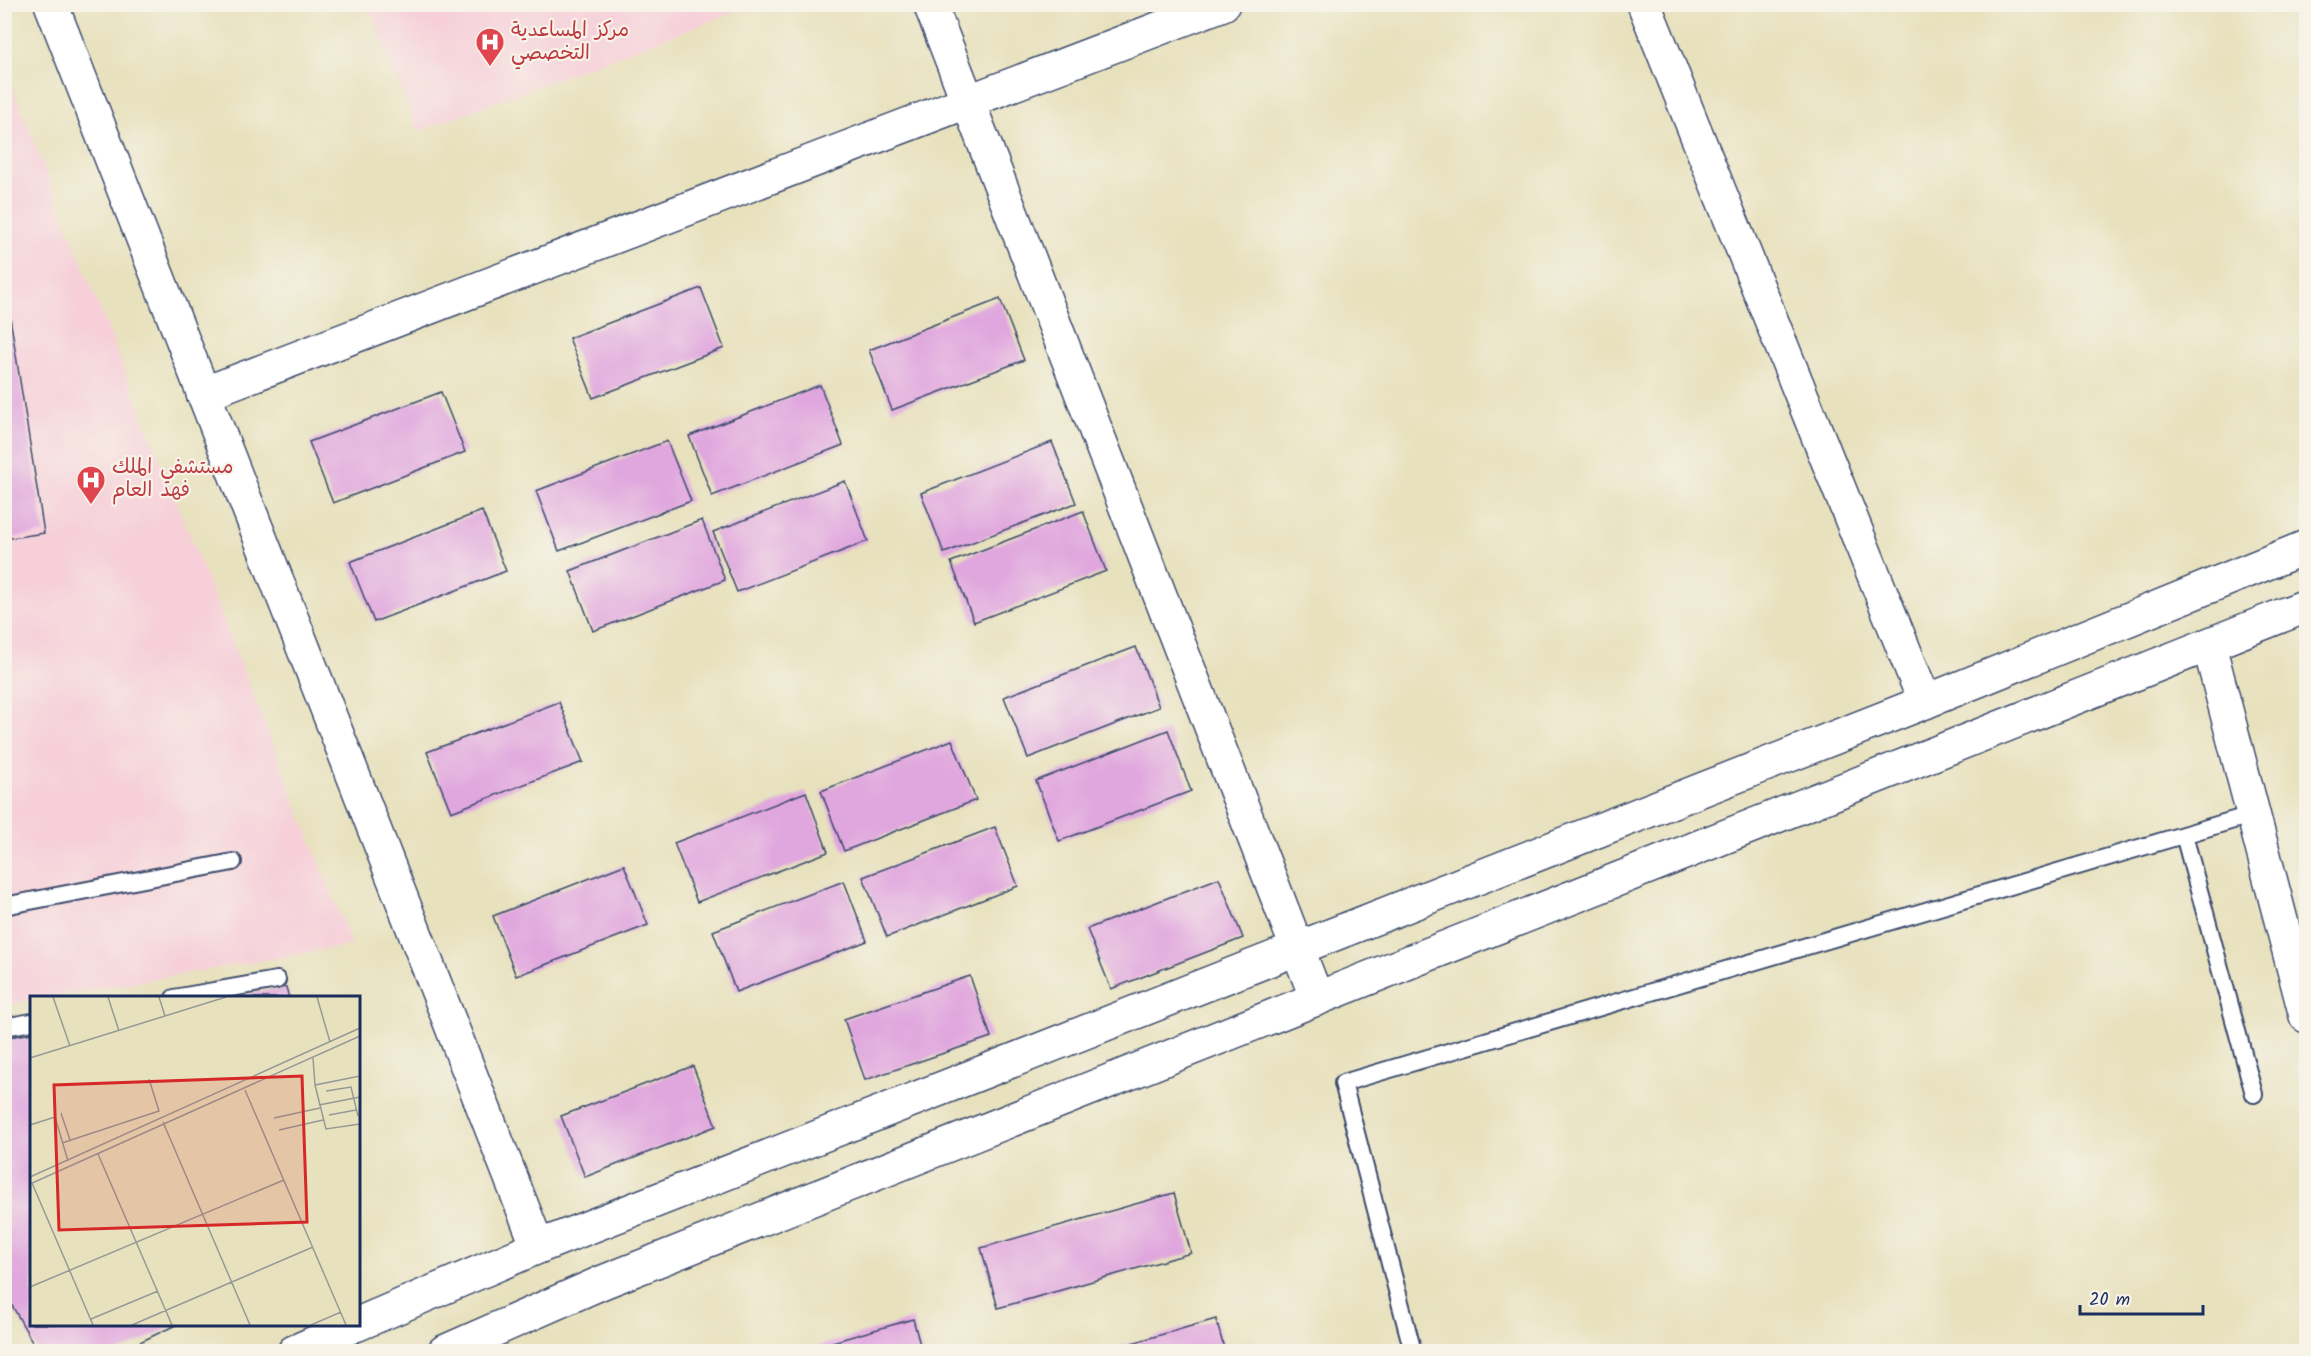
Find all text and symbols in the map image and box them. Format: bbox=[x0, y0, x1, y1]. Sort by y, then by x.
place label: مركز المساعدية التخصصي bbox=[511, 15, 629, 70]
hospital icon: مركز المساعدية التخصصي bbox=[474, 26, 506, 68]
place label: مستشفي الملك فهد العام bbox=[112, 452, 233, 507]
hospital icon: مستشفي الملك فهد العام bbox=[75, 464, 107, 506]
inset map bbox=[30, 996, 360, 1326]
scale bar bbox=[2080, 1278, 2203, 1316]
text: 20 m bbox=[2089, 1286, 2130, 1315]

